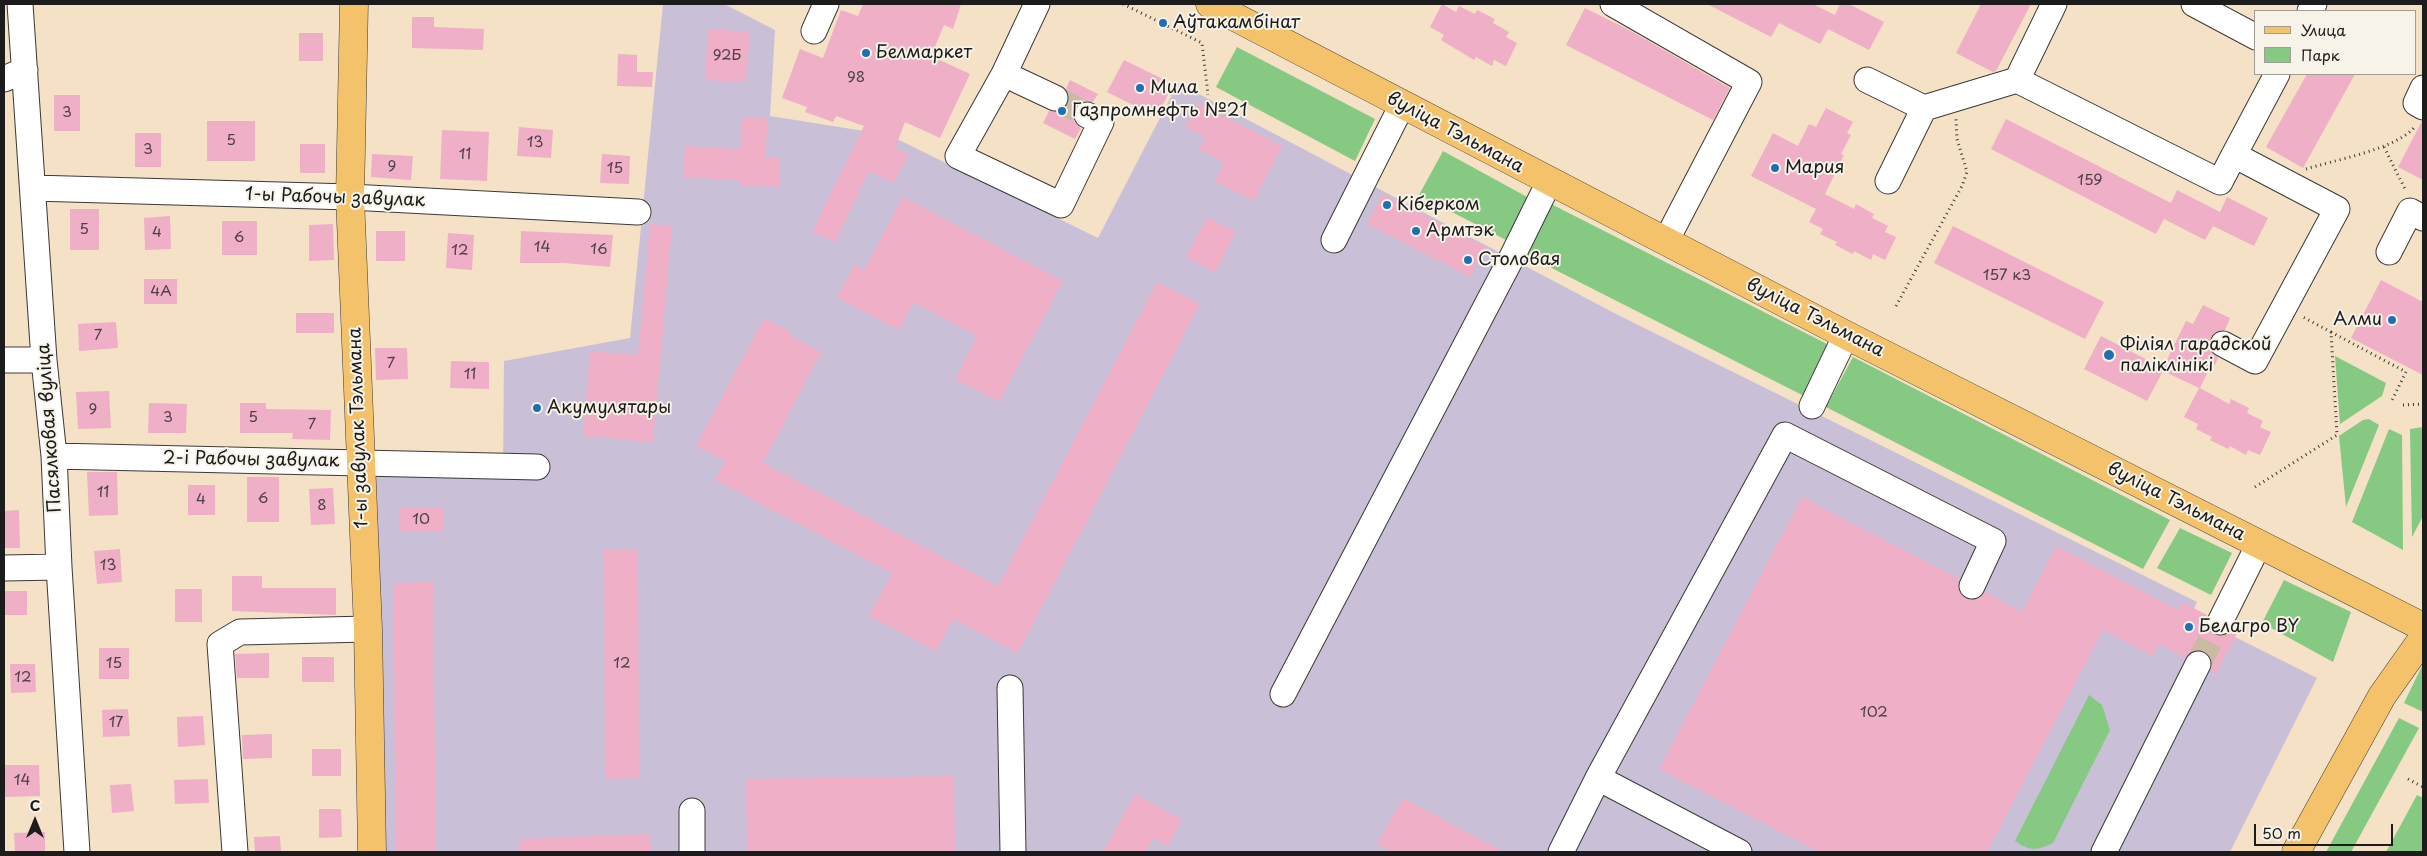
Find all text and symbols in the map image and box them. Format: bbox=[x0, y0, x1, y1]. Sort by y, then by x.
legend bbox=[2254, 10, 2417, 75]
place label: Аўтакамбінат bbox=[1173, 12, 1300, 34]
marker: Аўтакамбінат bbox=[1157, 17, 1169, 29]
text: Улица bbox=[2301, 18, 2346, 41]
place label: Белмаркет bbox=[876, 42, 972, 64]
text: Парк bbox=[2301, 43, 2340, 66]
house number: 92Б bbox=[713, 47, 741, 65]
marker: Белмаркет bbox=[860, 47, 872, 59]
house number: 98 bbox=[847, 69, 865, 87]
place label: Мила bbox=[1150, 77, 1198, 99]
marker: Мила bbox=[1134, 82, 1146, 94]
street label: вуліца Тэльмана bbox=[1383, 88, 1527, 178]
place label: Газпромнефть №21 bbox=[1072, 100, 1247, 122]
house number: 3 bbox=[62, 104, 72, 122]
marker: Газпромнефть №21 bbox=[1056, 105, 1068, 117]
house number: 5 bbox=[226, 132, 236, 150]
house number: 13 bbox=[527, 134, 543, 152]
house number: 3 bbox=[143, 141, 153, 159]
house number: 11 bbox=[459, 146, 471, 164]
place label: Мария bbox=[1785, 157, 1844, 179]
house number: 9 bbox=[388, 158, 396, 176]
house number: 15 bbox=[607, 160, 623, 178]
marker: Мария bbox=[1769, 162, 1781, 174]
house number: 159 bbox=[2077, 172, 2103, 190]
street label: 1-ы Рабочы завулак bbox=[245, 184, 425, 212]
place label: Кіберком bbox=[1397, 194, 1480, 216]
marker: Кіберком bbox=[1381, 199, 1393, 211]
place label: Армтэк bbox=[1426, 220, 1494, 242]
house number: 5 bbox=[79, 221, 89, 239]
house number: 4 bbox=[152, 224, 162, 242]
marker: Армтэк bbox=[1410, 225, 1422, 237]
house number: 6 bbox=[234, 229, 244, 247]
house number: 14 bbox=[534, 239, 550, 257]
house number: 16 bbox=[590, 241, 608, 259]
house number: 12 bbox=[451, 242, 469, 260]
place label: Столовая bbox=[1478, 249, 1561, 271]
marker: Столовая bbox=[1462, 254, 1474, 266]
house number: 157 к3 bbox=[1983, 267, 2031, 285]
street label: вуліца Тэльмана bbox=[1742, 274, 1888, 362]
house number: 4А bbox=[150, 283, 172, 301]
place label: Алми bbox=[2333, 309, 2382, 331]
marker: Алми bbox=[2386, 314, 2398, 326]
house number: 7 bbox=[94, 327, 102, 345]
street label: 1-ы завулак Тэльмана bbox=[345, 327, 373, 529]
place label: Філіял гарадской паліклінікі bbox=[2120, 334, 2272, 376]
street label: Пасялковая вуліца bbox=[33, 343, 67, 513]
marker: Філіял гарадской паліклінікі bbox=[2102, 348, 2116, 362]
house number: 7 bbox=[387, 355, 395, 373]
house number: 11 bbox=[464, 366, 476, 384]
place label: Акумулятары bbox=[547, 397, 671, 419]
house number: 9 bbox=[89, 401, 97, 419]
marker: Акумулятары bbox=[531, 402, 543, 414]
house number: 3 bbox=[163, 409, 173, 427]
house number: 5 bbox=[248, 409, 258, 427]
house number: 7 bbox=[308, 416, 316, 434]
street label: 2-і Рабочы завулак bbox=[163, 448, 339, 472]
street label: вуліца Тэльмана bbox=[2103, 458, 2249, 546]
house number: 11 bbox=[97, 484, 109, 502]
house number: 6 bbox=[258, 490, 268, 508]
house number: 4 bbox=[196, 491, 206, 509]
house number: 8 bbox=[317, 497, 327, 515]
house number: 10 bbox=[412, 511, 430, 529]
house number: 13 bbox=[100, 557, 116, 575]
place label: Белагро BY bbox=[2199, 616, 2299, 638]
marker: Белагро BY bbox=[2183, 621, 2195, 633]
house number: 15 bbox=[106, 655, 122, 673]
house number: 12 bbox=[613, 655, 631, 673]
house number: 12 bbox=[14, 669, 32, 687]
house number: 102 bbox=[1860, 704, 1888, 722]
house number: 17 bbox=[109, 714, 123, 732]
house number: 14 bbox=[14, 772, 30, 790]
text: С bbox=[30, 795, 40, 816]
north arrow bbox=[10, 796, 60, 846]
scale bar bbox=[2257, 814, 2396, 846]
text: 50 m bbox=[2262, 821, 2301, 844]

